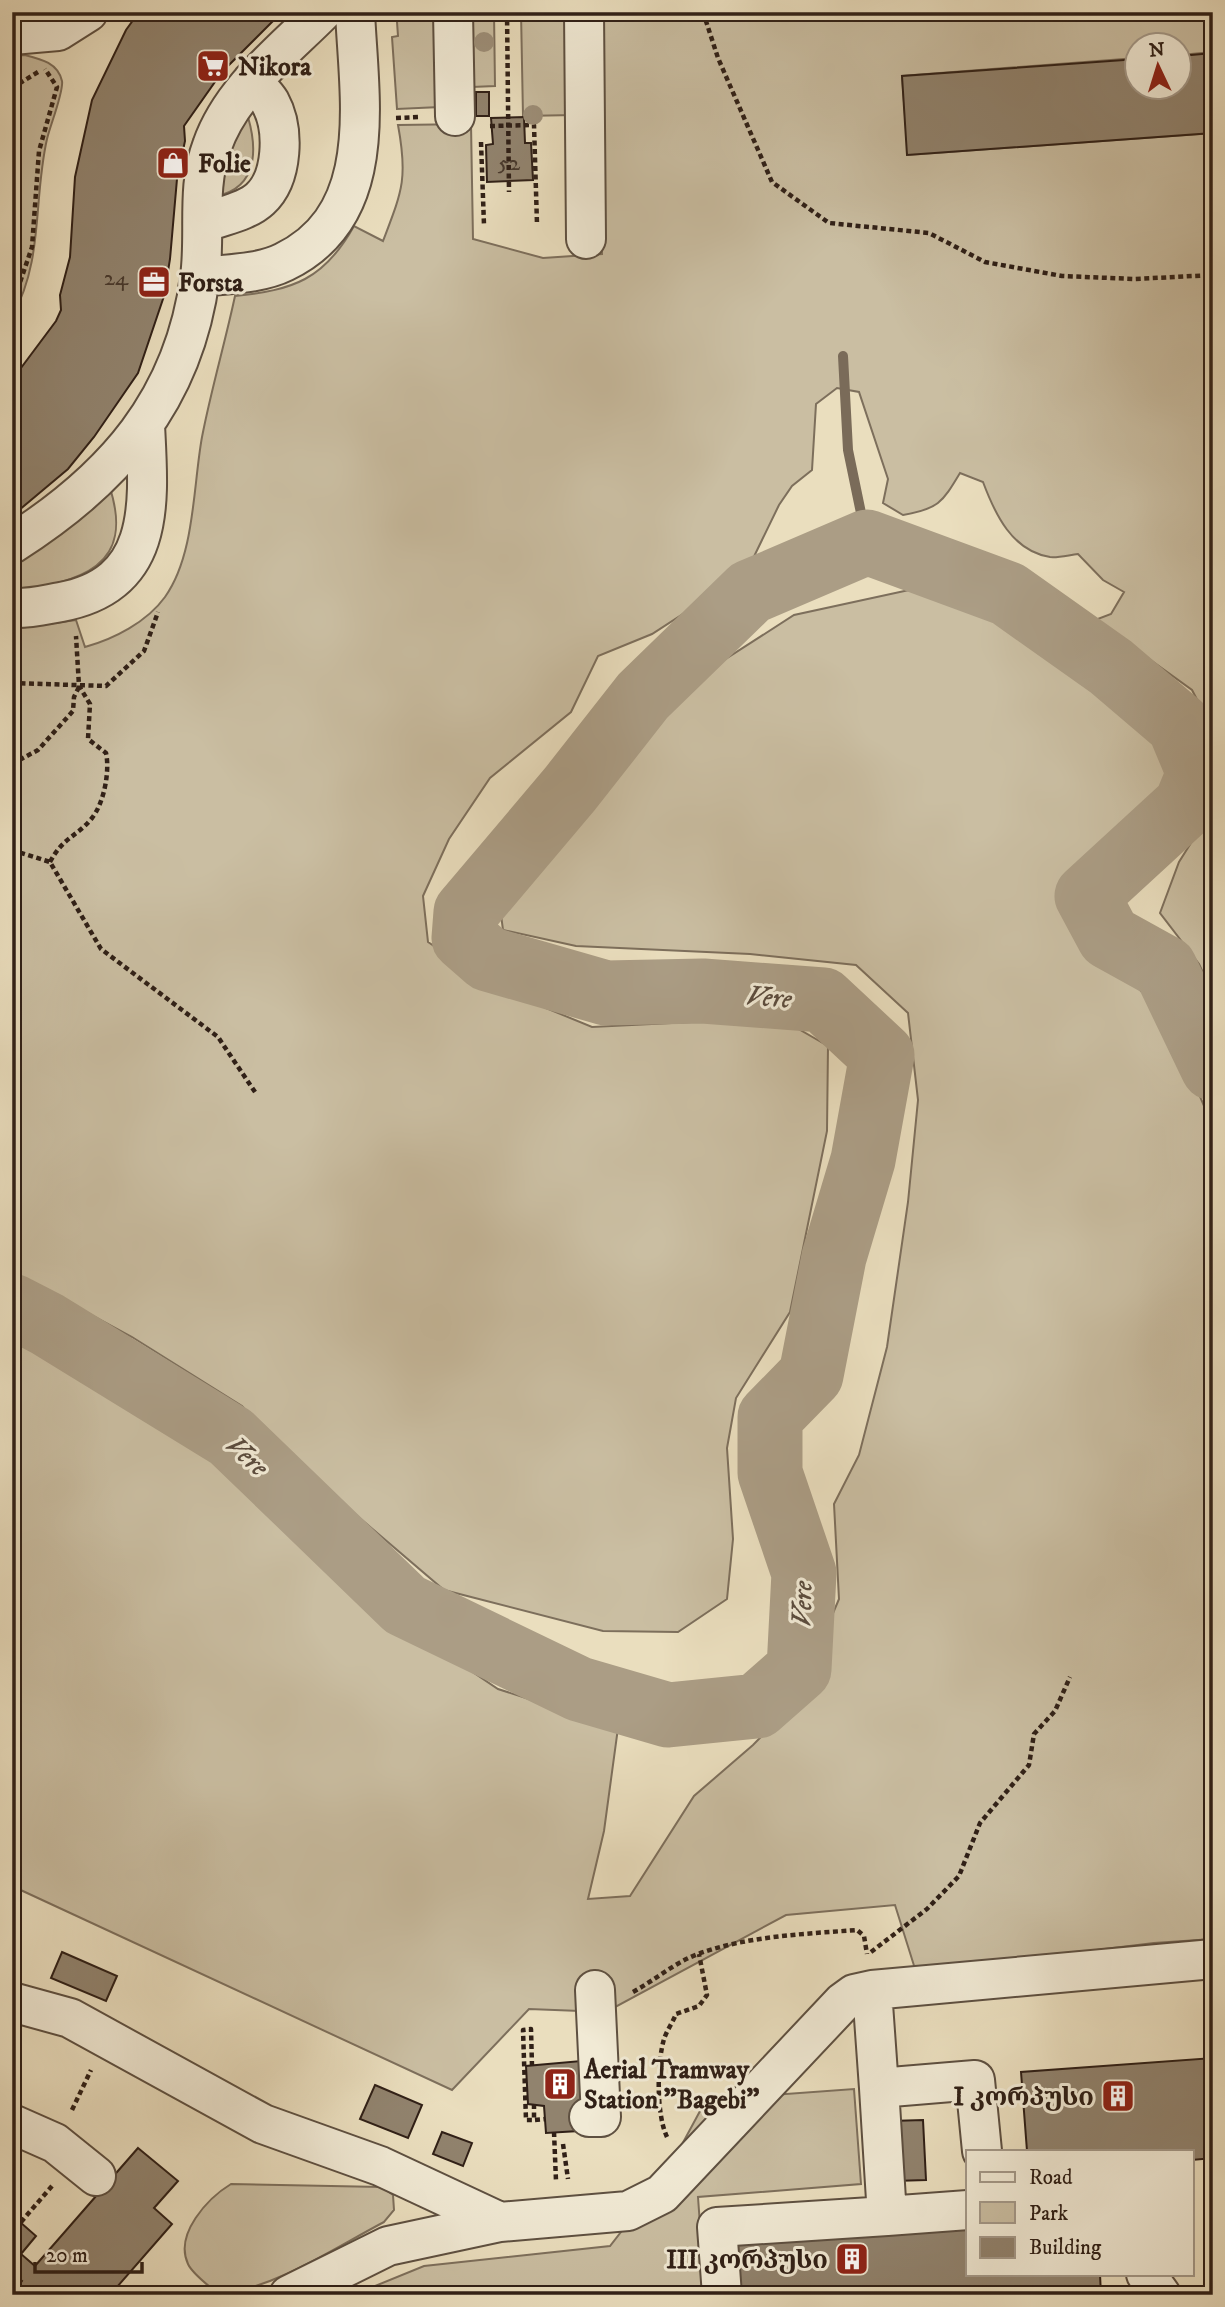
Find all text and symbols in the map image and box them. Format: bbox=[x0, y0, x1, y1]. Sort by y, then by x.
north arrow bbox=[1124, 32, 1194, 102]
text: N bbox=[1148, 38, 1166, 63]
supermarket icon: Nikora bbox=[194, 47, 232, 85]
place label: Nikora bbox=[238, 51, 312, 84]
shop icon: Folie bbox=[154, 144, 192, 182]
place label: Folie bbox=[198, 148, 251, 181]
house number: 52 bbox=[498, 149, 521, 178]
office icon: Forsta bbox=[135, 263, 173, 301]
house number: 24 bbox=[104, 264, 129, 293]
place label: Forsta bbox=[178, 267, 244, 300]
water label: Vere bbox=[745, 978, 794, 1017]
water label: Vere bbox=[218, 1428, 277, 1485]
water label: Vere bbox=[785, 1579, 820, 1627]
place label: Aerial Tramway Station "Bagebi" bbox=[583, 2054, 760, 2117]
building icon: Aerial Tramway Station "Bagebi" bbox=[541, 2065, 579, 2103]
building icon: I კორპუსი bbox=[1099, 2077, 1137, 2115]
place label: I კორპუსი bbox=[954, 2081, 1094, 2114]
legend bbox=[966, 2150, 1194, 2276]
text: Road bbox=[1029, 2165, 1073, 2191]
text: Park bbox=[1029, 2201, 1069, 2227]
scale bar bbox=[35, 2230, 142, 2274]
text: Building bbox=[1029, 2235, 1102, 2261]
building icon: III კორპუსი bbox=[833, 2240, 871, 2278]
text: 20 m bbox=[46, 2243, 88, 2269]
place label: III კორპუსი bbox=[666, 2244, 828, 2277]

